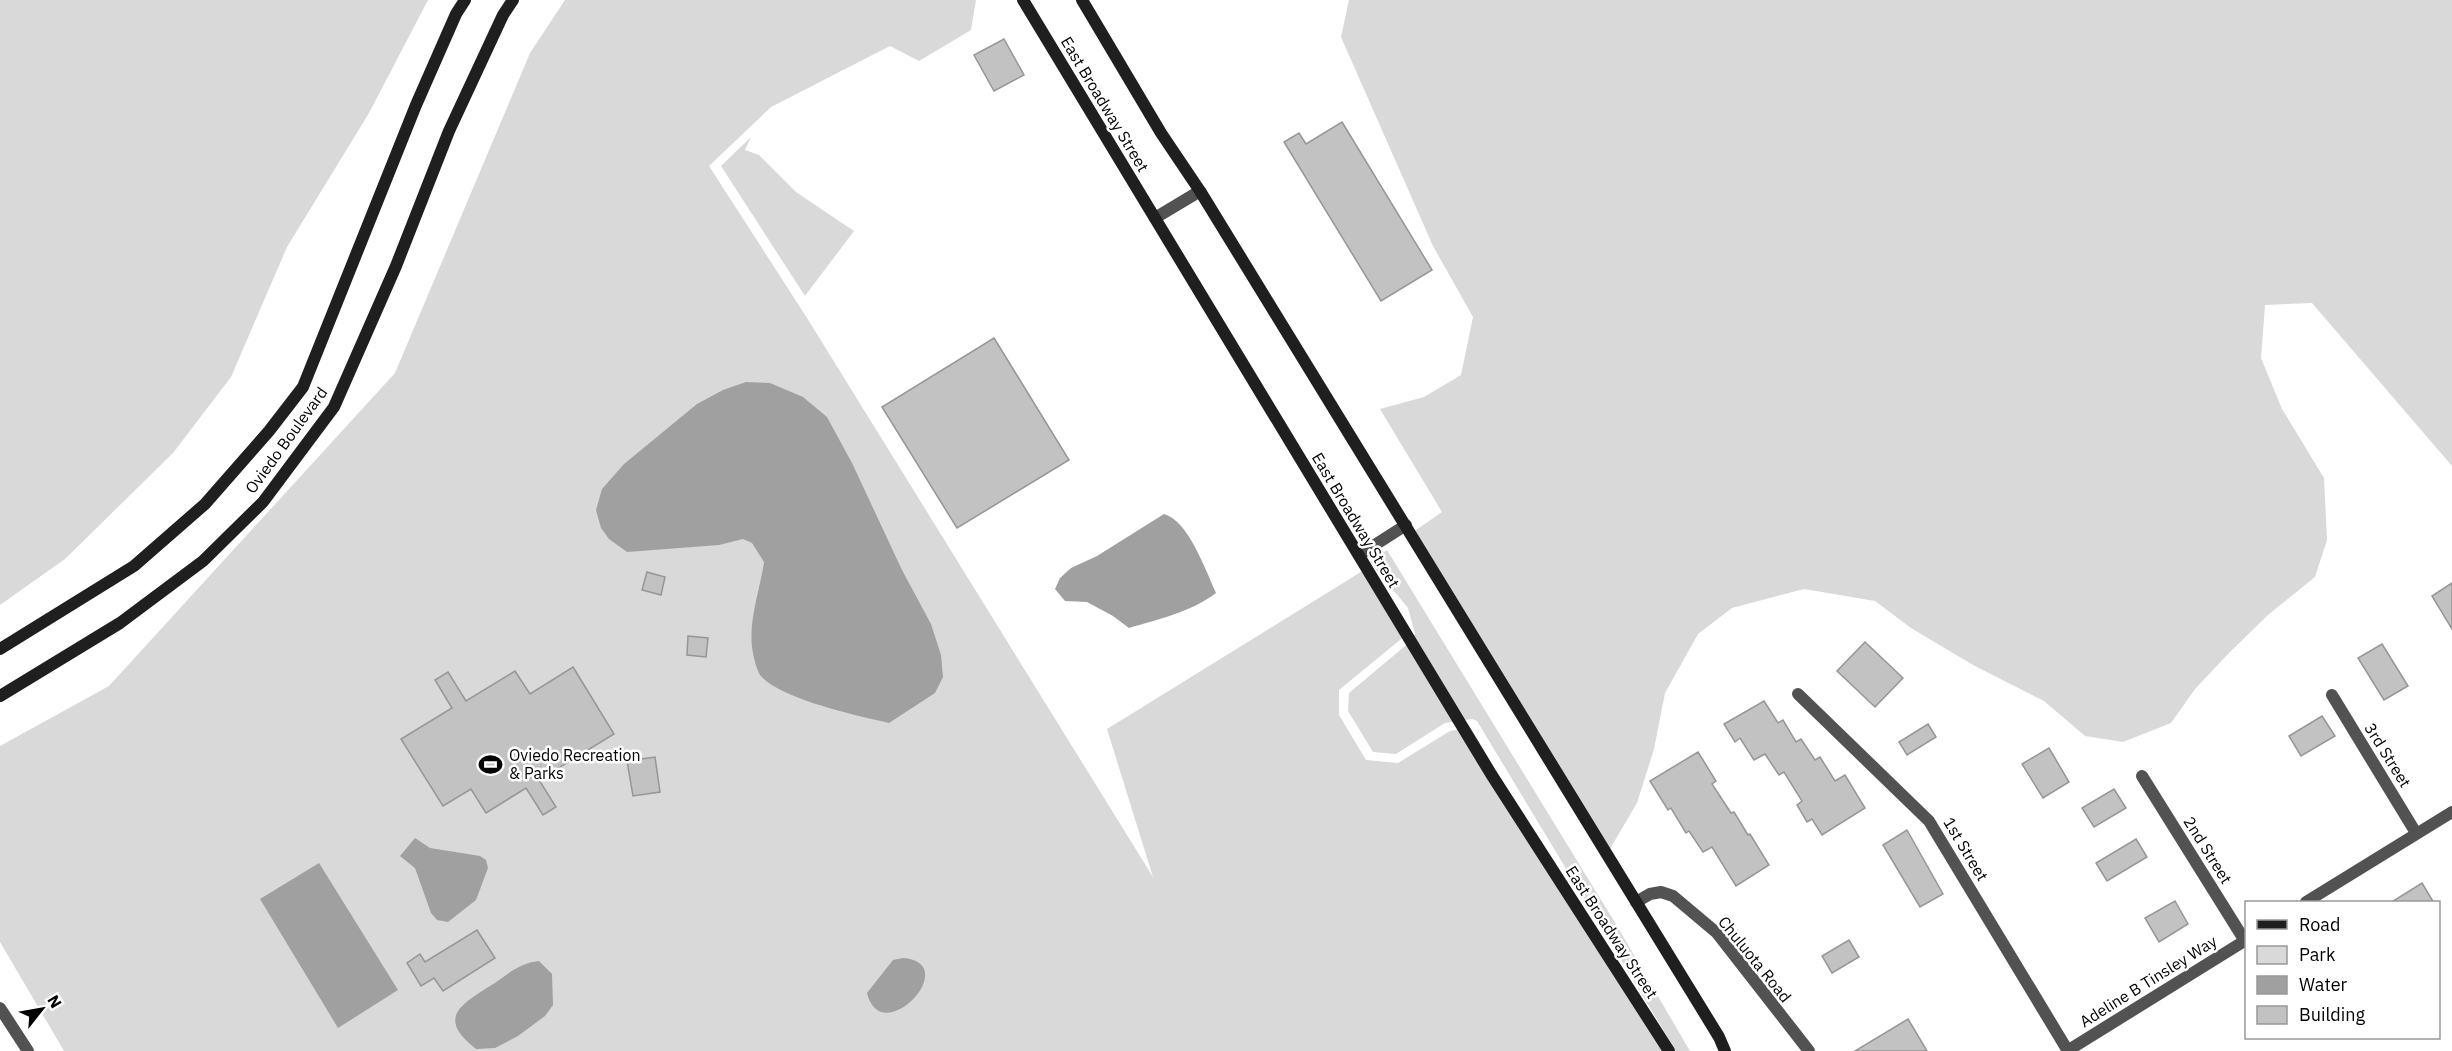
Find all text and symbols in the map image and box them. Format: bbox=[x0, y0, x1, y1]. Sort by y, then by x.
street label: East Broadway Street bbox=[1057, 33, 1153, 175]
street label: Oviedo Boulevard bbox=[241, 383, 331, 497]
street label: East Broadway Street bbox=[1308, 449, 1404, 591]
street label: 3rd Street bbox=[2360, 719, 2416, 791]
place label: Oviedo Recreation & Parks bbox=[509, 745, 641, 783]
sports icon: Oviedo Recreation & Parks bbox=[478, 751, 504, 777]
street label: 2nd Street bbox=[2179, 813, 2237, 887]
street label: 1st Street bbox=[1939, 814, 1993, 884]
street label: East Broadway Street bbox=[1562, 862, 1662, 1002]
legend bbox=[2245, 901, 2440, 1039]
street label: Chuluota Road bbox=[1714, 912, 1796, 1006]
text: Road bbox=[2299, 913, 2340, 936]
street label: Adeline B Tinsley Way bbox=[2076, 931, 2220, 1031]
text: Park bbox=[2299, 943, 2336, 966]
text: Water bbox=[2299, 973, 2348, 996]
north arrow bbox=[12, 979, 72, 1039]
text: N bbox=[43, 991, 66, 1011]
text: Building bbox=[2299, 1003, 2366, 1026]

